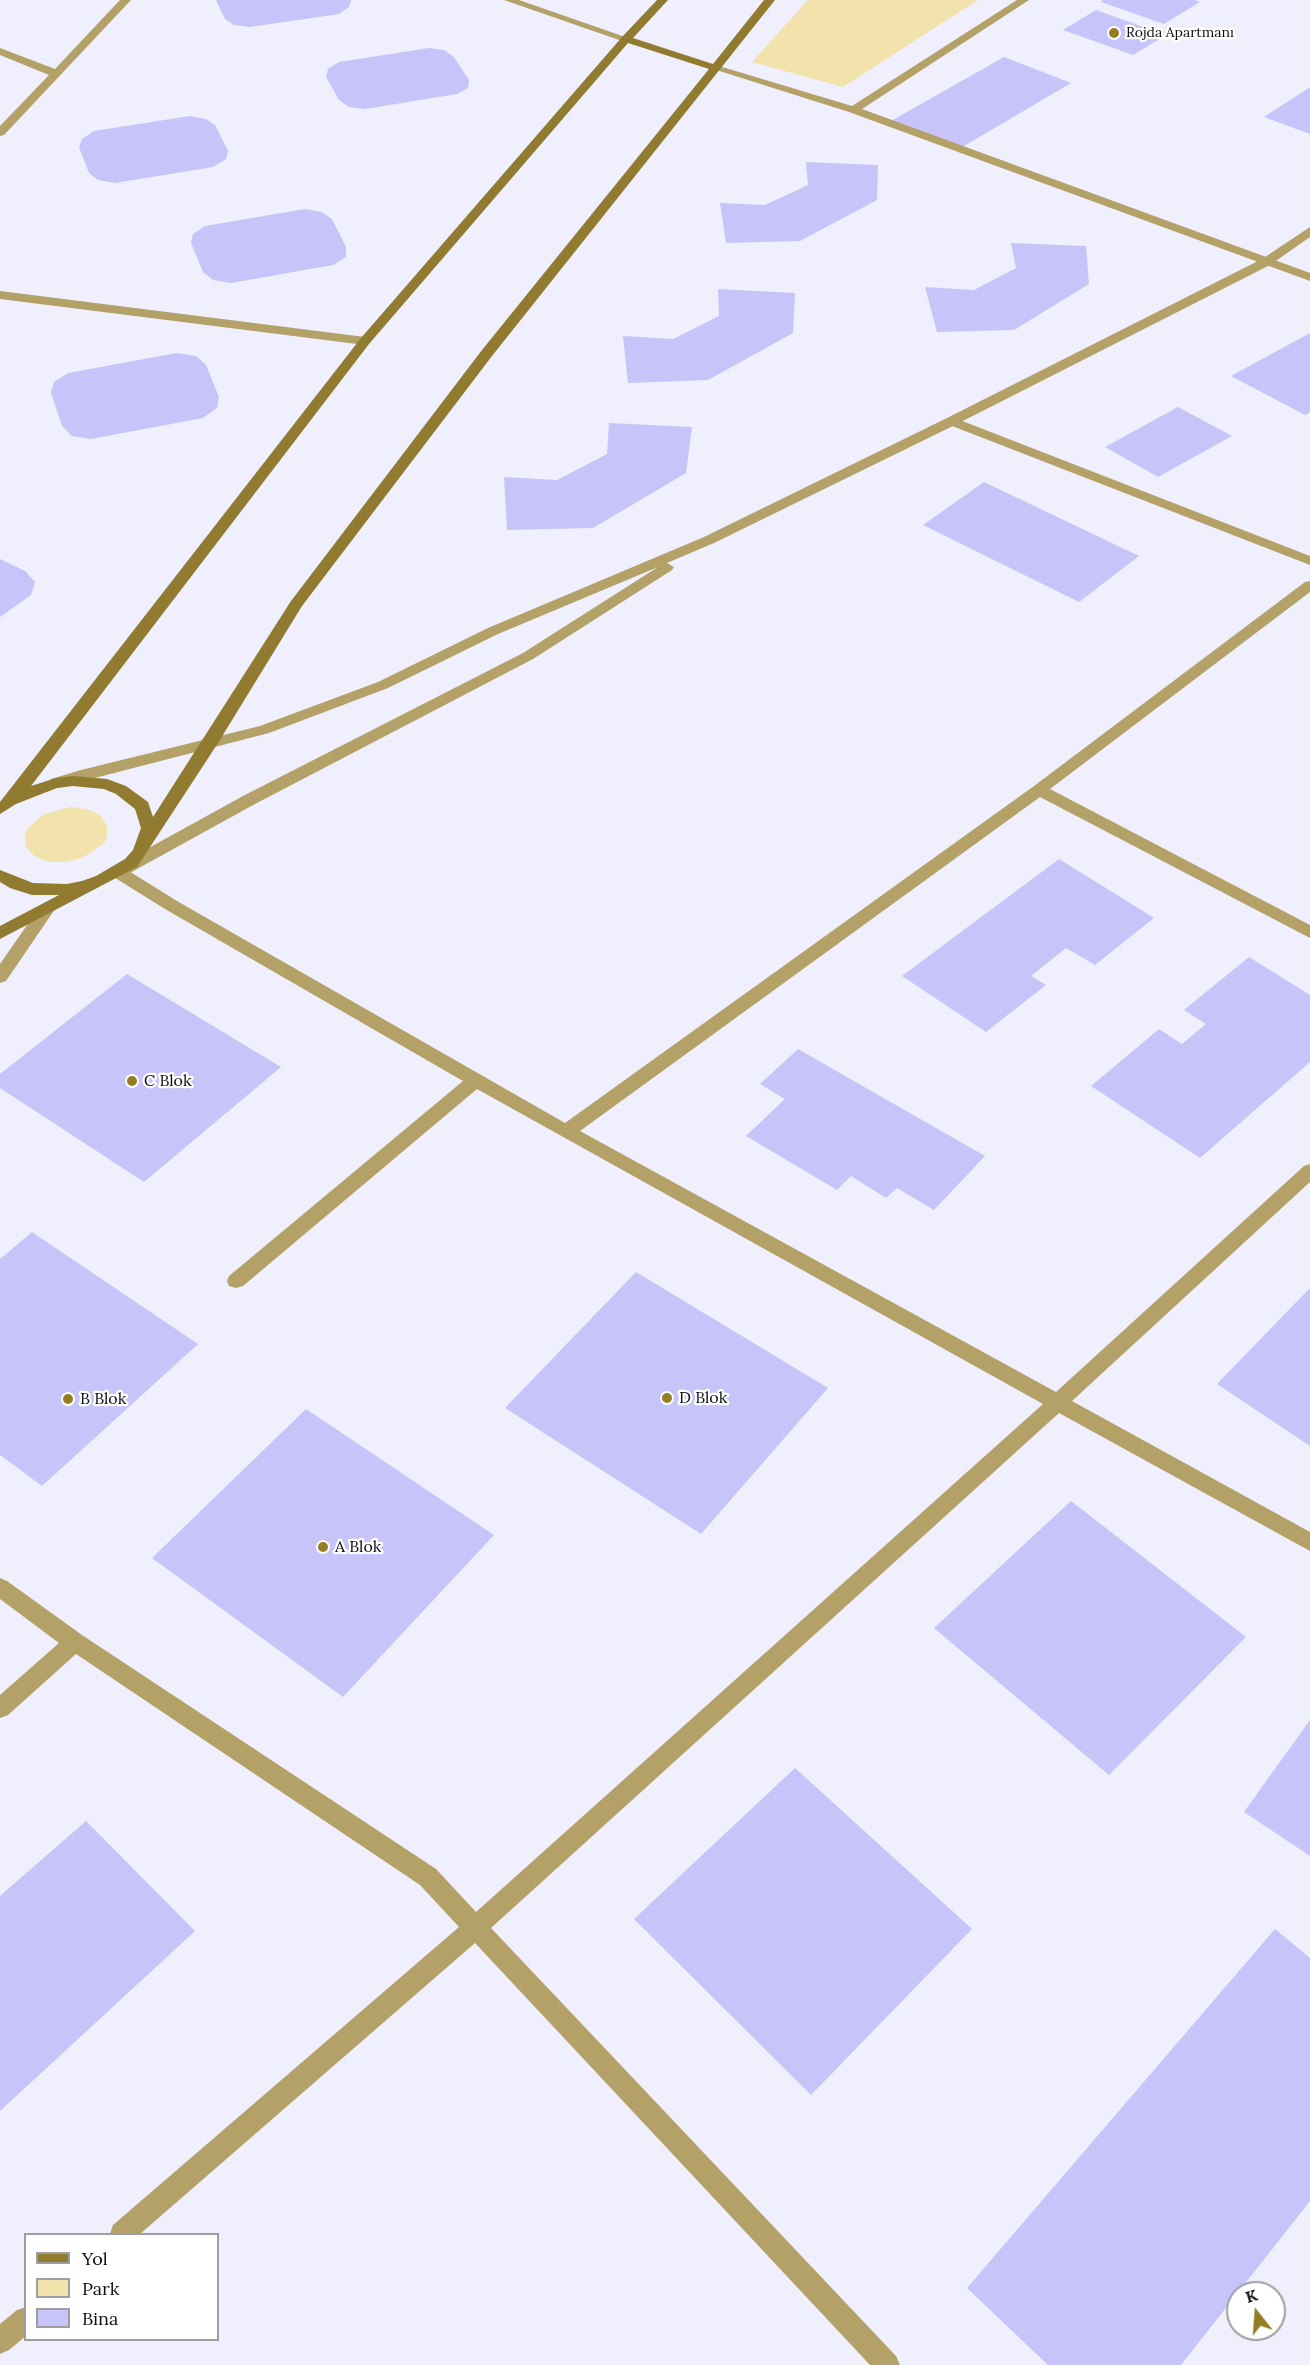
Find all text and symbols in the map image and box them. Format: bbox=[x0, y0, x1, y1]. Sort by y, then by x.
place label: Rojda Apartmanı bbox=[1126, 25, 1234, 41]
marker: Rojda Apartmanı bbox=[1107, 26, 1121, 40]
place label: C Blok bbox=[144, 1071, 192, 1091]
marker: C Blok bbox=[125, 1074, 139, 1088]
place label: D Blok bbox=[679, 1388, 727, 1408]
place label: B Blok bbox=[80, 1389, 126, 1409]
marker: D Blok bbox=[660, 1391, 674, 1405]
marker: B Blok bbox=[61, 1392, 75, 1406]
place label: A Blok bbox=[335, 1537, 381, 1557]
marker: A Blok bbox=[316, 1540, 330, 1554]
legend bbox=[24, 2233, 219, 2341]
text: Yol bbox=[82, 2247, 108, 2270]
text: Park bbox=[82, 2277, 119, 2300]
north arrow bbox=[1226, 2281, 1286, 2341]
text: K bbox=[1243, 2284, 1260, 2307]
text: Bina bbox=[82, 2307, 118, 2330]

